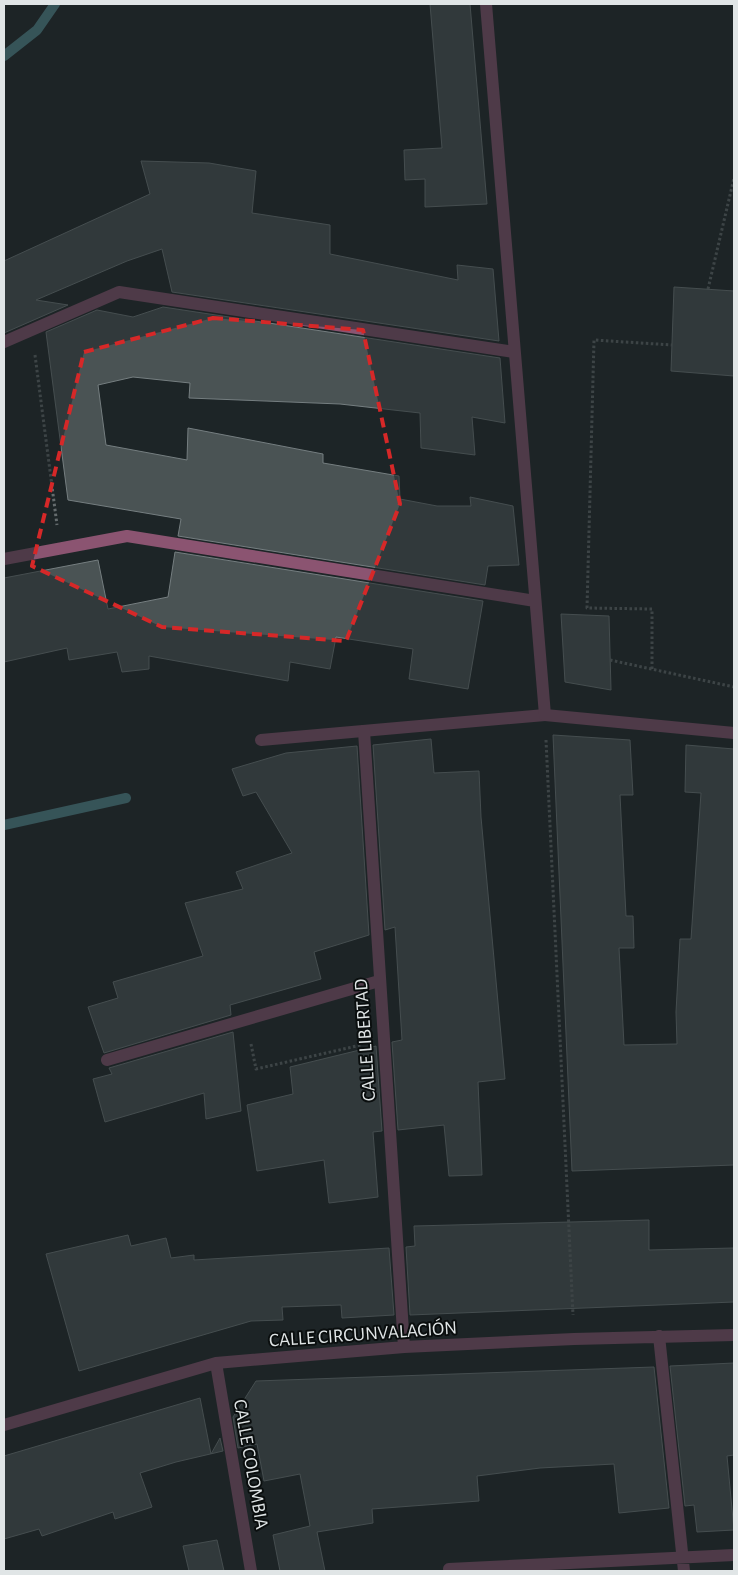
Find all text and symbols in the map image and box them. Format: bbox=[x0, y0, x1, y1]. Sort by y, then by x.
street label: CALLE LIBERTAD bbox=[352, 978, 379, 1102]
street label: CALLE CIRCUNVALACIÓN bbox=[268, 1316, 458, 1351]
street label: CALLE COLOMBIA bbox=[230, 1398, 271, 1531]

